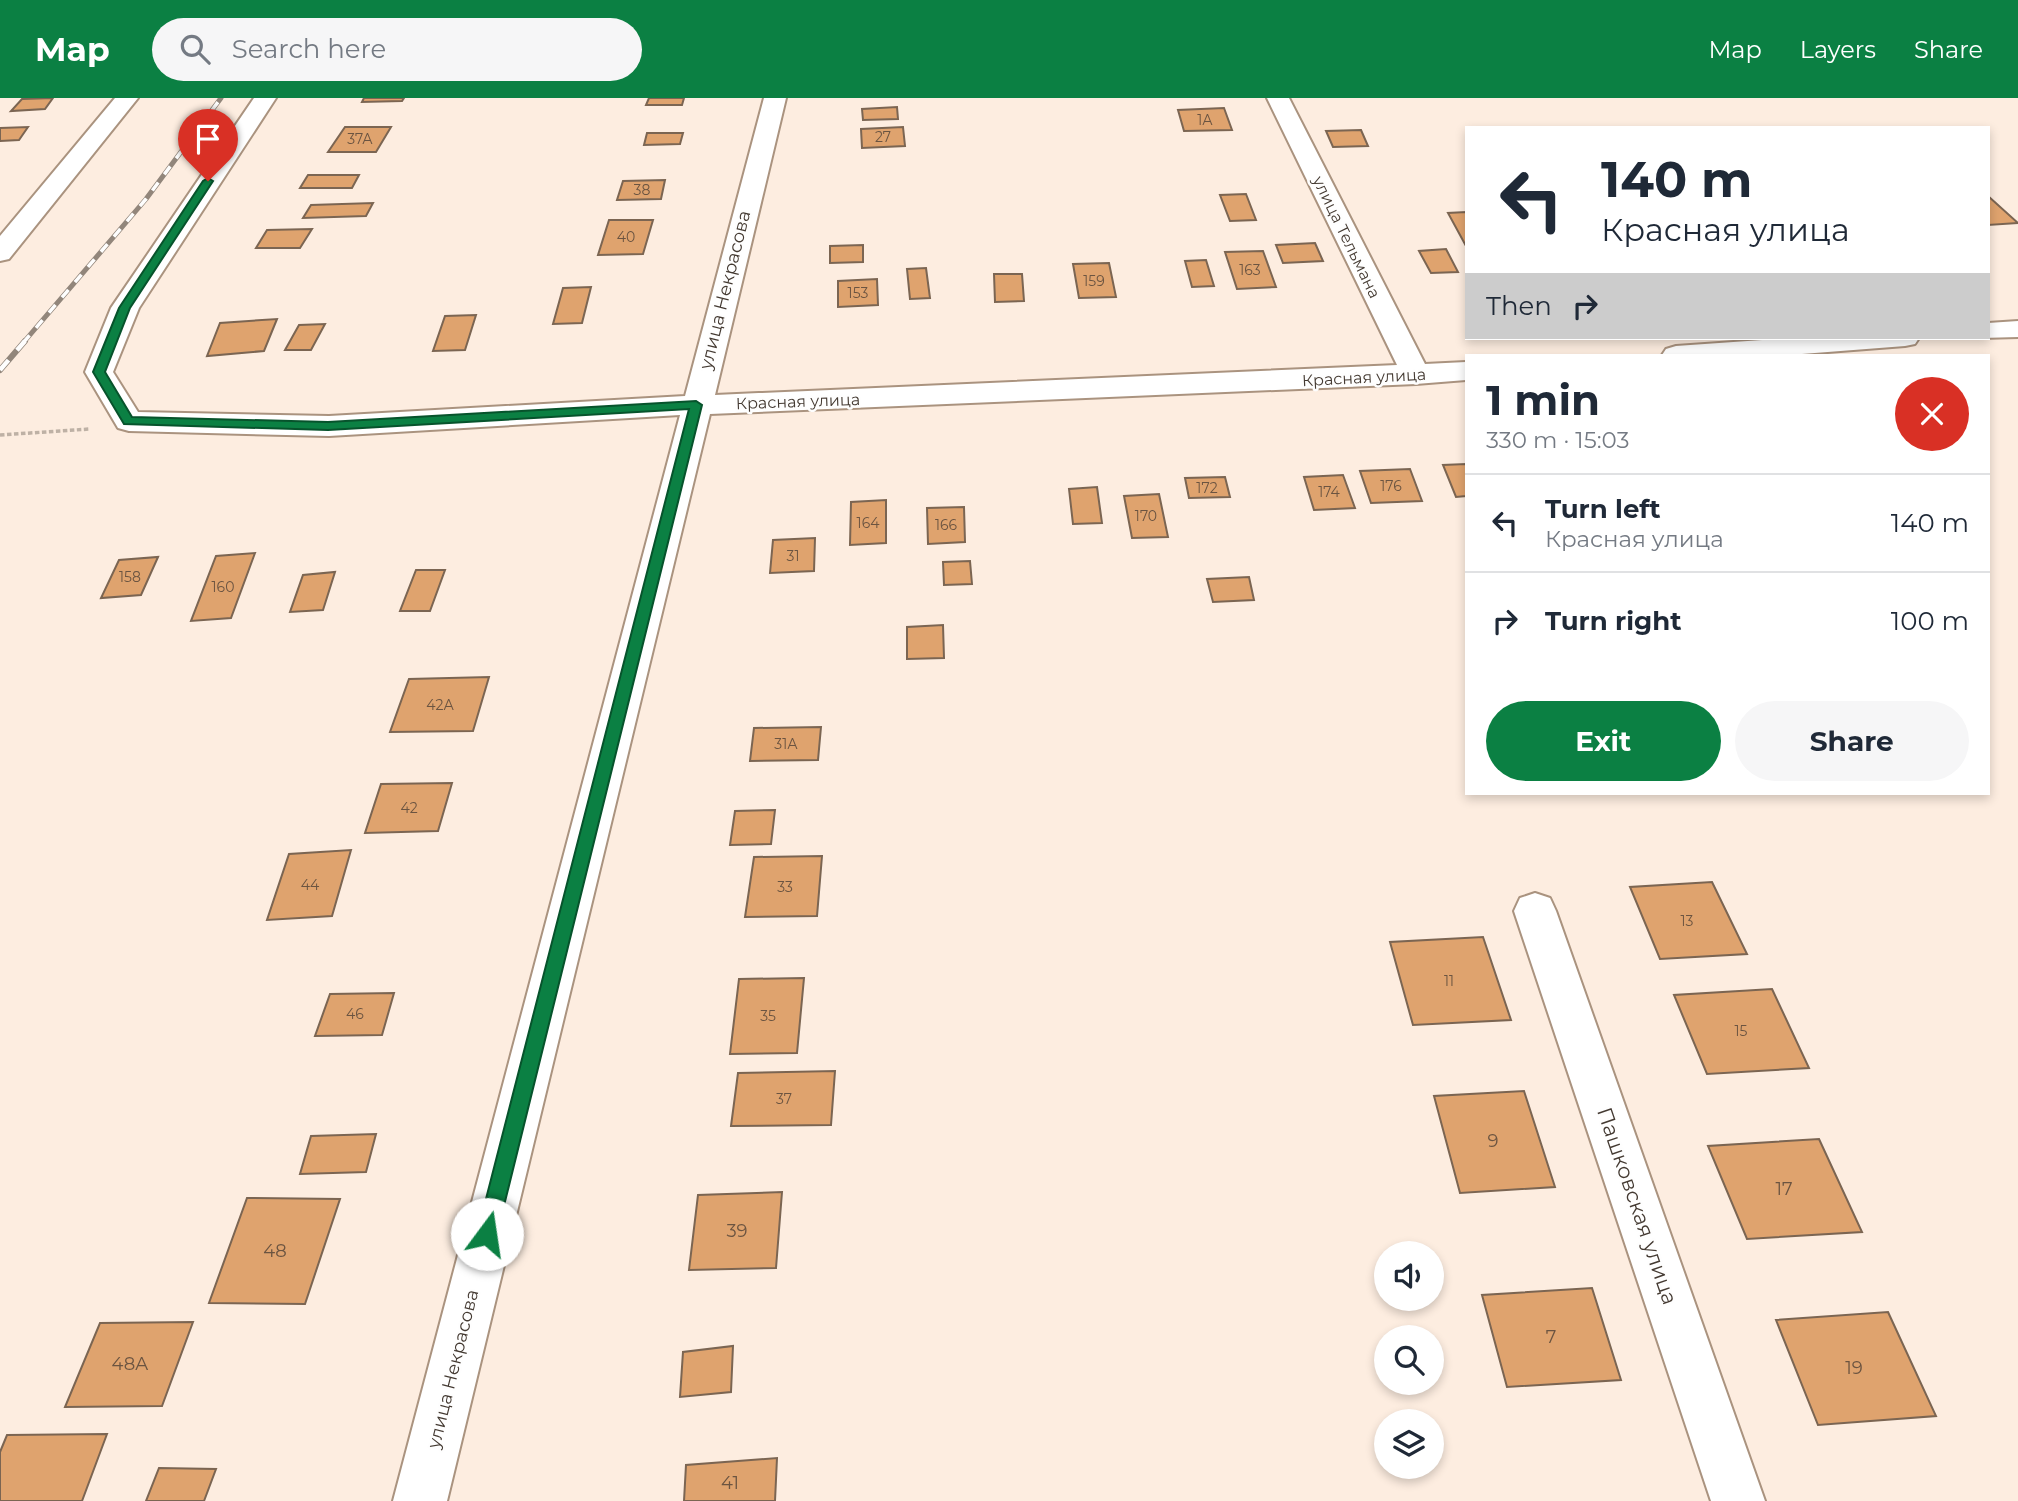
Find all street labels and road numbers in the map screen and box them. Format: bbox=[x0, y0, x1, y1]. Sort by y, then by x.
street label: улица Тельмана bbox=[1308, 172, 1384, 301]
street label: улица Некрасова bbox=[694, 208, 755, 373]
street label: Красная улица bbox=[1301, 365, 1427, 390]
street label: Красная улица bbox=[736, 390, 860, 413]
street label: Пашковская улица bbox=[1592, 1104, 1683, 1308]
street label: улица Некрасова bbox=[422, 1287, 483, 1452]

